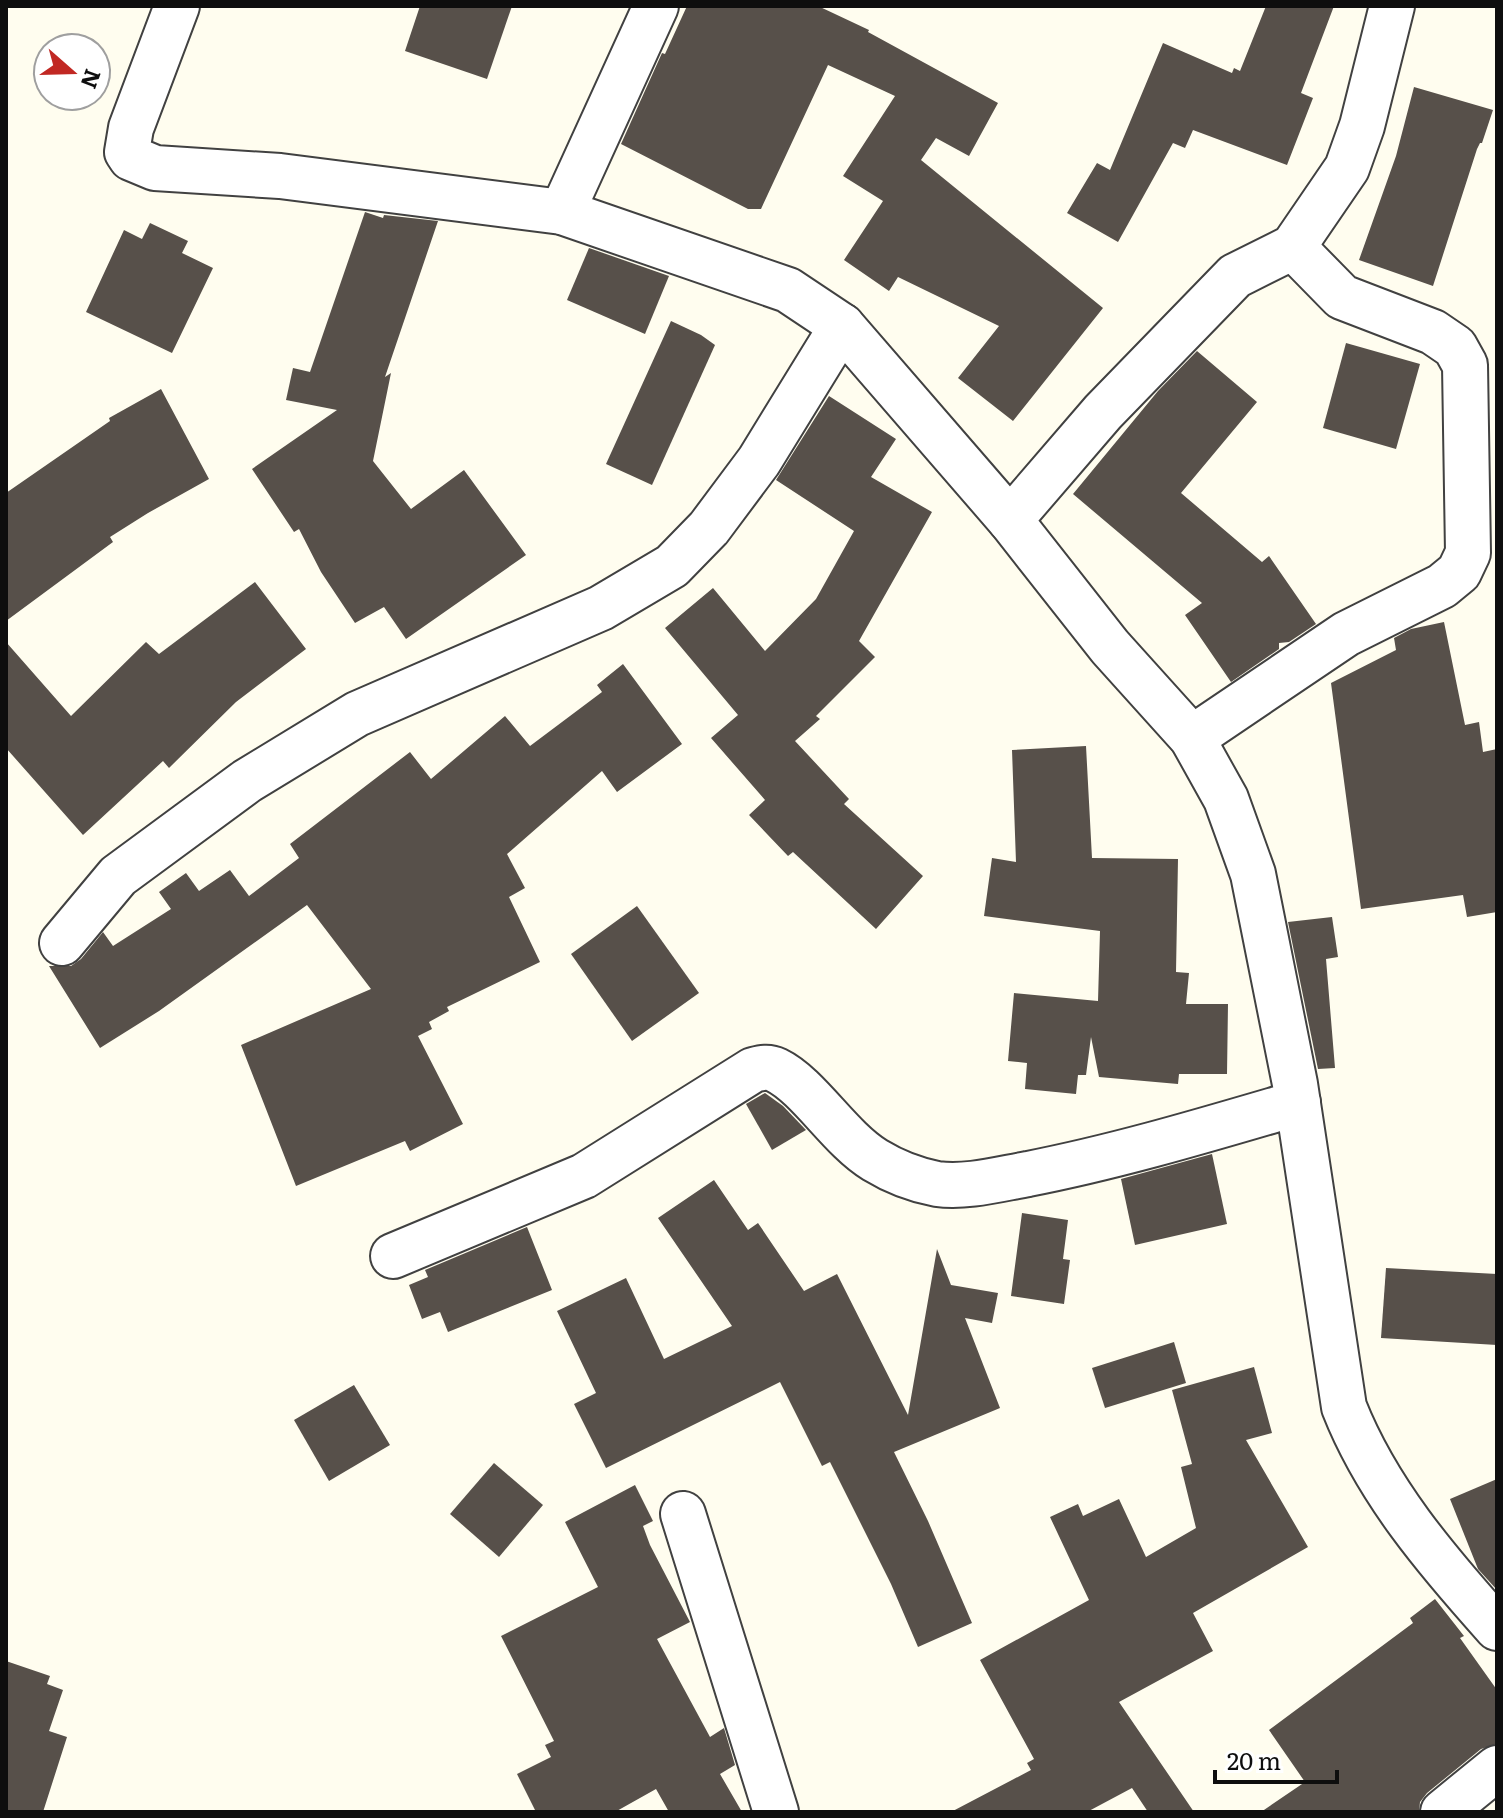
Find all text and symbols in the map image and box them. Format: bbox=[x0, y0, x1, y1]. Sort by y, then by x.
north arrow bbox=[32, 32, 112, 112]
text: N bbox=[74, 65, 111, 94]
scale bar bbox=[1215, 1734, 1337, 1784]
text: 20 m bbox=[1227, 1742, 1281, 1777]

